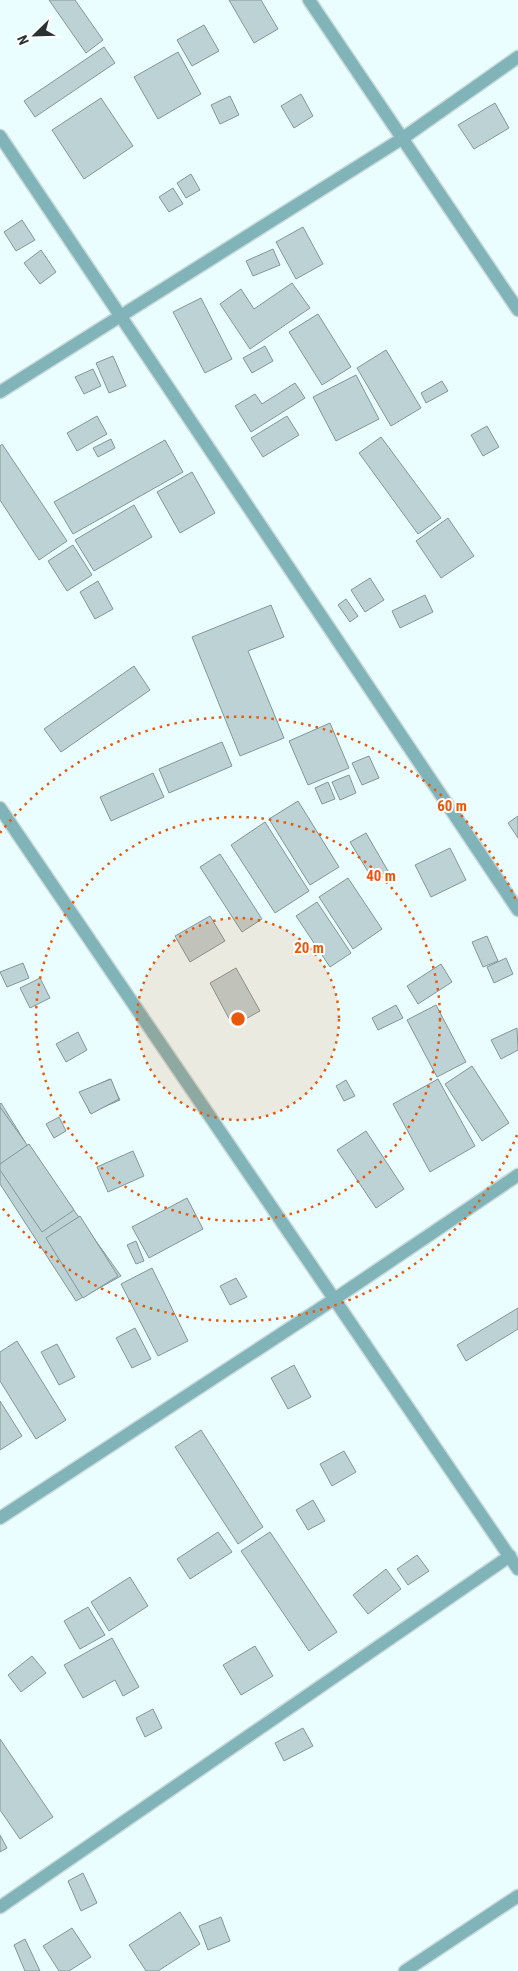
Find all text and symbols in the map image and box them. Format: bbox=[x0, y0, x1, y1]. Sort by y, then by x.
north arrow bbox=[10, 10, 60, 60]
text: N bbox=[14, 33, 32, 47]
text: 60 m bbox=[437, 797, 467, 815]
text: 40 m bbox=[366, 867, 396, 885]
text: 20 m bbox=[294, 939, 324, 957]
centre of rings bbox=[229, 1010, 247, 1028]

